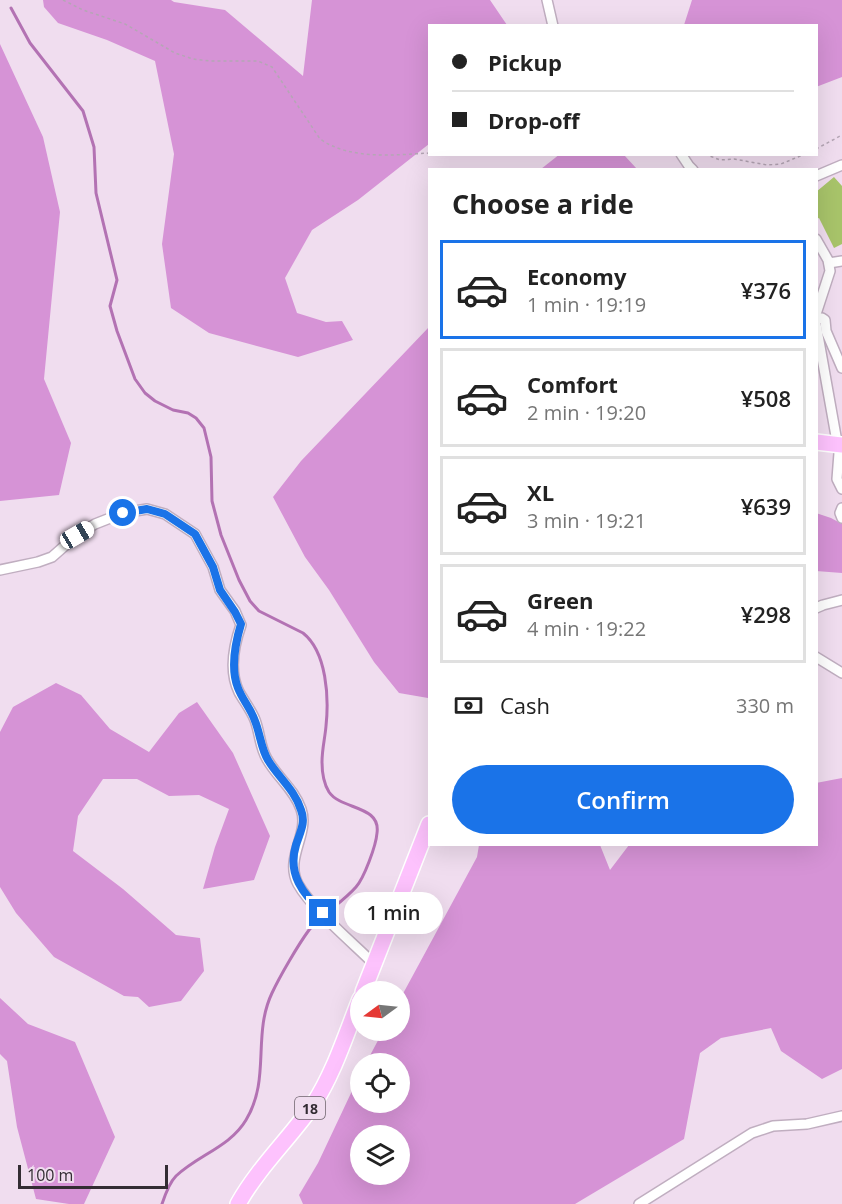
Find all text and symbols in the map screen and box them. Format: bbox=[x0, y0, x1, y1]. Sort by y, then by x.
text: Pickup bbox=[488, 47, 562, 77]
text: Drop-off bbox=[488, 105, 580, 135]
text: Choose a ride bbox=[452, 185, 634, 222]
text: Economy bbox=[527, 261, 626, 291]
icon: car bbox=[455, 263, 509, 317]
text: ¥376 bbox=[741, 275, 791, 305]
text: 1 min · 19:19 bbox=[527, 291, 646, 318]
text: Comfort bbox=[527, 369, 618, 399]
icon: car bbox=[455, 371, 509, 425]
text: ¥508 bbox=[741, 383, 791, 413]
text: 2 min · 19:20 bbox=[527, 399, 646, 426]
text: XL bbox=[527, 477, 554, 507]
icon: car bbox=[455, 479, 509, 533]
text: ¥639 bbox=[741, 491, 791, 521]
route start bbox=[109, 499, 136, 526]
text: 3 min · 19:21 bbox=[527, 507, 646, 534]
car bbox=[57, 518, 97, 552]
text: Green bbox=[527, 585, 593, 615]
icon: car bbox=[455, 587, 509, 641]
text: ¥298 bbox=[741, 599, 791, 629]
text: 4 min · 19:22 bbox=[527, 615, 646, 642]
icon: cash bbox=[452, 689, 485, 722]
text: Cash bbox=[500, 690, 550, 720]
text: 330 m bbox=[736, 692, 794, 719]
button: Confirm bbox=[452, 765, 794, 834]
callout: 1 min bbox=[344, 892, 443, 934]
route end bbox=[309, 899, 336, 926]
text: 1 min bbox=[367, 899, 421, 926]
north arrow bbox=[350, 981, 410, 1041]
map controls bbox=[350, 981, 410, 1185]
button: locate bbox=[350, 1053, 410, 1113]
road number: 18 bbox=[295, 1097, 325, 1119]
button: layers bbox=[350, 1125, 410, 1185]
scale bar bbox=[18, 1162, 168, 1190]
text: 100 m bbox=[27, 1164, 73, 1186]

